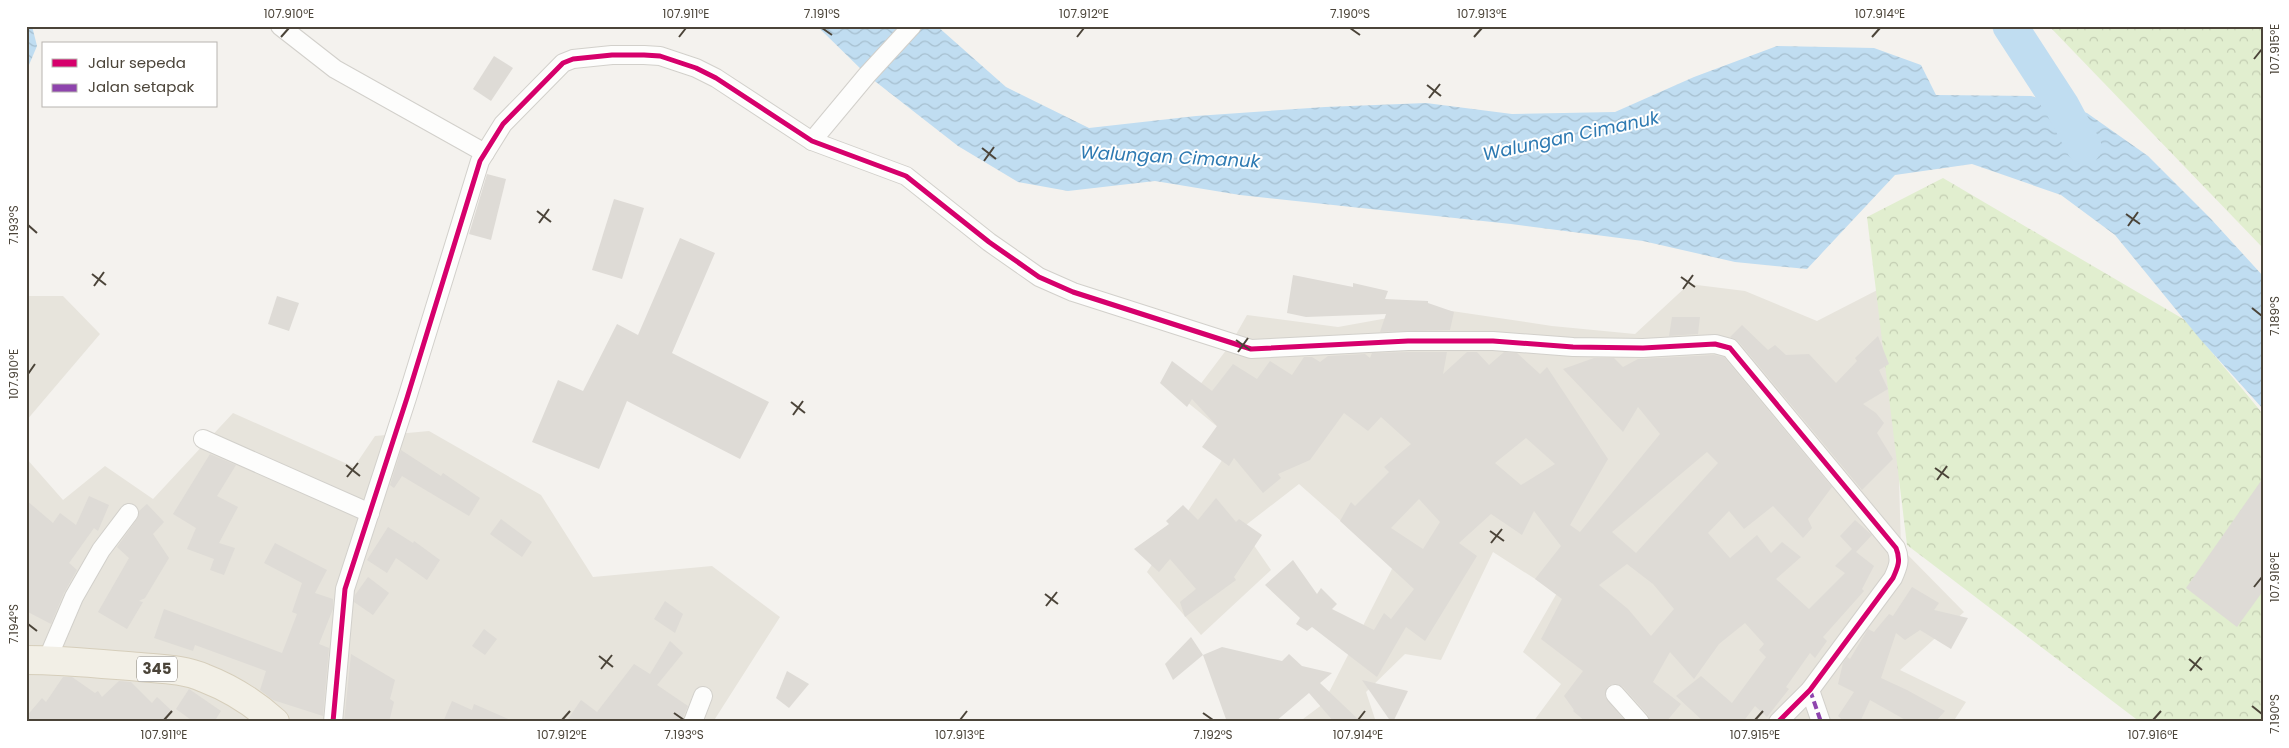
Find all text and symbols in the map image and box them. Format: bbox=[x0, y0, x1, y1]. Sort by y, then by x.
text: 107.910°E bbox=[264, 5, 314, 22]
text: 107.911°E bbox=[663, 5, 709, 22]
text: 7.191°S bbox=[804, 5, 840, 22]
text: 107.912°E bbox=[1059, 5, 1109, 22]
text: 7.190°S bbox=[1330, 5, 1370, 22]
text: 107.913°E bbox=[1457, 5, 1507, 22]
text: 107.914°E bbox=[1855, 5, 1905, 22]
text: 107.915°E bbox=[2266, 24, 2283, 74]
legend bbox=[42, 42, 218, 108]
text: Jalur sepeda bbox=[88, 52, 186, 73]
text: Jalan setapak bbox=[88, 76, 195, 97]
water label: Walungan Cimanuk bbox=[1480, 104, 1662, 166]
water label: Walungan Cimanuk bbox=[1080, 139, 1261, 174]
text: 7.193°S bbox=[5, 205, 22, 245]
text: 7.189°S bbox=[2266, 296, 2283, 336]
text: 107.910°E bbox=[5, 349, 22, 399]
text: 107.916°E bbox=[2266, 552, 2283, 602]
text: 7.194°S bbox=[5, 604, 22, 644]
road number: 345 bbox=[137, 656, 177, 682]
text: 7.190°S bbox=[2266, 694, 2283, 734]
text: 107.911°E bbox=[141, 726, 187, 743]
text: 107.912°E bbox=[537, 726, 587, 743]
text: 7.193°S bbox=[664, 726, 704, 743]
text: 107.913°E bbox=[935, 726, 985, 743]
text: 7.192°S bbox=[1193, 726, 1233, 743]
text: 107.914°E bbox=[1333, 726, 1383, 743]
text: 107.915°E bbox=[1730, 726, 1780, 743]
text: 107.916°E bbox=[2128, 726, 2178, 743]

